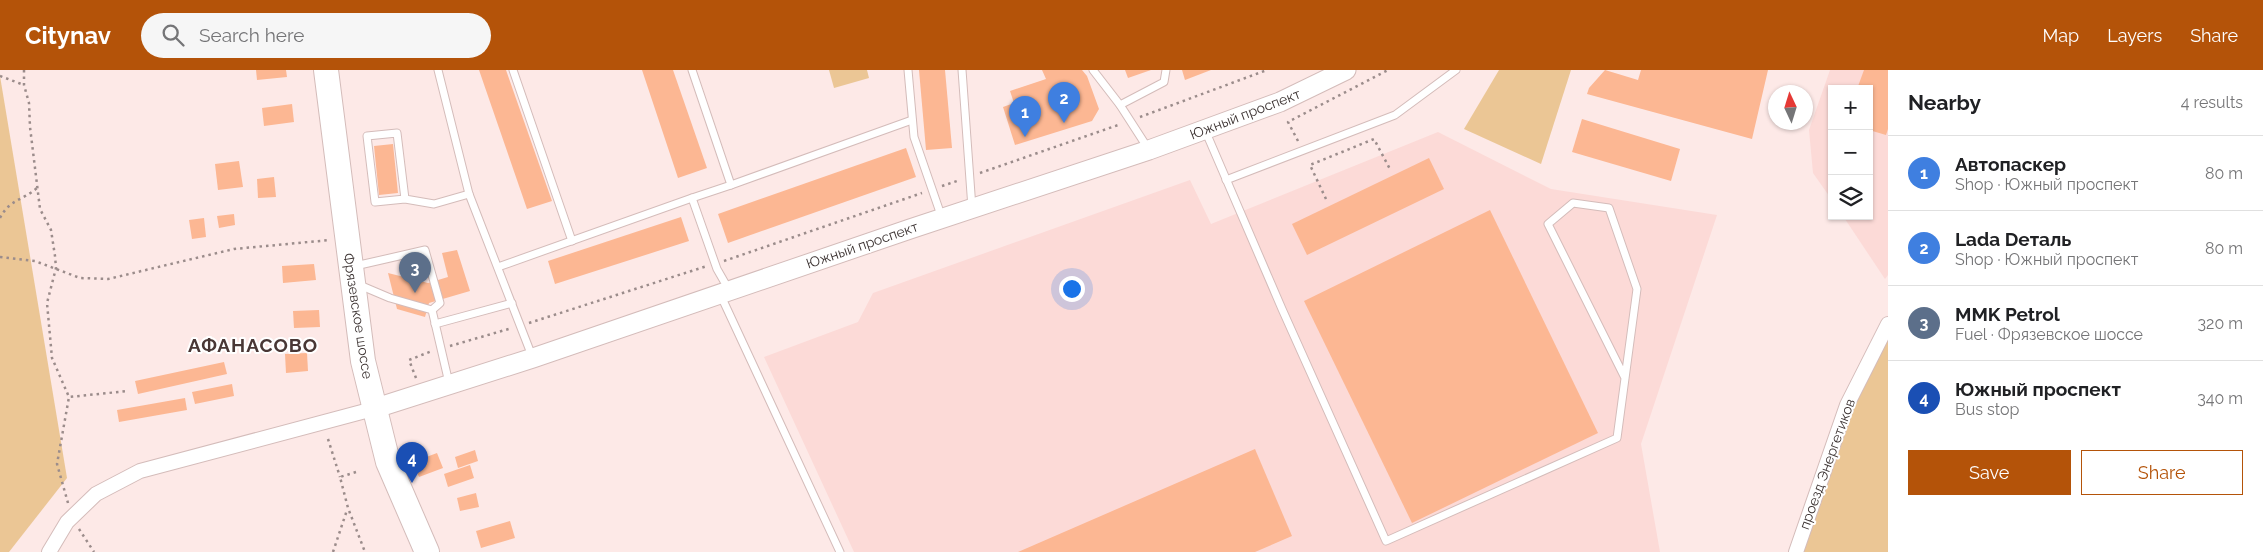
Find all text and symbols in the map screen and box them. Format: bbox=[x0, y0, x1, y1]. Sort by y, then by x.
search box bbox=[141, 13, 491, 58]
text: Citynav bbox=[25, 21, 111, 50]
icon: search bbox=[159, 21, 187, 49]
text: Search here bbox=[199, 24, 304, 46]
text: Map bbox=[2043, 25, 2079, 46]
text: Layers bbox=[2107, 25, 2162, 46]
text: Share bbox=[2190, 25, 2238, 46]
pin: 2 bbox=[1048, 82, 1080, 123]
street label: Южный проспект bbox=[1187, 85, 1303, 142]
north arrow bbox=[1768, 85, 1813, 130]
map controls bbox=[1828, 85, 1873, 220]
button: + bbox=[1828, 85, 1873, 130]
text: Nearby bbox=[1908, 90, 1981, 115]
text: 4 results bbox=[2181, 93, 2243, 112]
pin: 1 bbox=[1009, 96, 1041, 137]
button: − bbox=[1828, 130, 1873, 175]
text: Автопаскер bbox=[1955, 153, 2066, 175]
text: 1 bbox=[1920, 164, 1928, 183]
text: 80 m bbox=[2205, 164, 2243, 183]
button: layers bbox=[1828, 175, 1873, 220]
text: Shop · Южный проспект bbox=[1955, 175, 2138, 194]
street label: Южный проспект bbox=[804, 218, 920, 272]
text: Lada Dеталь bbox=[1955, 228, 2071, 250]
text: 2 bbox=[1919, 239, 1929, 258]
text: 80 m bbox=[2205, 239, 2243, 258]
text: Shop · Южный проспект bbox=[1955, 250, 2138, 269]
street label: Фрязевское шоссе bbox=[340, 252, 376, 380]
pin: 3 bbox=[399, 252, 431, 293]
your location bbox=[1059, 276, 1085, 302]
text: MMK Petrol bbox=[1955, 303, 2060, 325]
text: 3 bbox=[1920, 314, 1928, 333]
text: 320 m bbox=[2198, 314, 2243, 333]
text: Fuel · Фрязевское шоссе bbox=[1955, 325, 2143, 344]
district label: АФАНАСОВО bbox=[188, 334, 318, 356]
text: Южный проспект bbox=[1955, 378, 2121, 400]
text: 4 bbox=[1919, 389, 1929, 408]
text: 340 m bbox=[2197, 389, 2243, 408]
street label: проезд Энергетиков bbox=[1796, 397, 1858, 531]
text: Bus stop bbox=[1955, 400, 2019, 419]
pin: 4 bbox=[396, 442, 428, 483]
button: Save bbox=[1908, 450, 2071, 495]
button: Share bbox=[2081, 450, 2243, 495]

